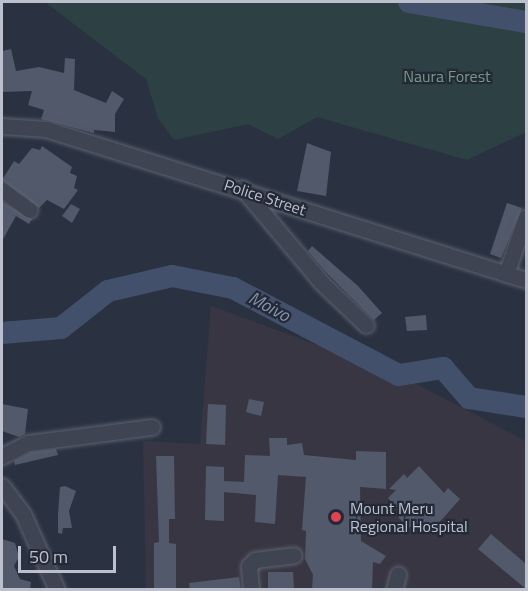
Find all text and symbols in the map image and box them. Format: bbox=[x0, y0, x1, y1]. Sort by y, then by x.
park label: Naura Forest bbox=[403, 66, 491, 86]
street label: Police Street bbox=[222, 175, 308, 219]
water label: Moivo bbox=[245, 287, 293, 327]
place label: Mount Meru Regional Hospital bbox=[350, 498, 468, 536]
marker: Mount Meru Regional Hospital bbox=[327, 508, 345, 526]
scale bar bbox=[21, 534, 118, 572]
text: 50 m bbox=[29, 543, 68, 570]

